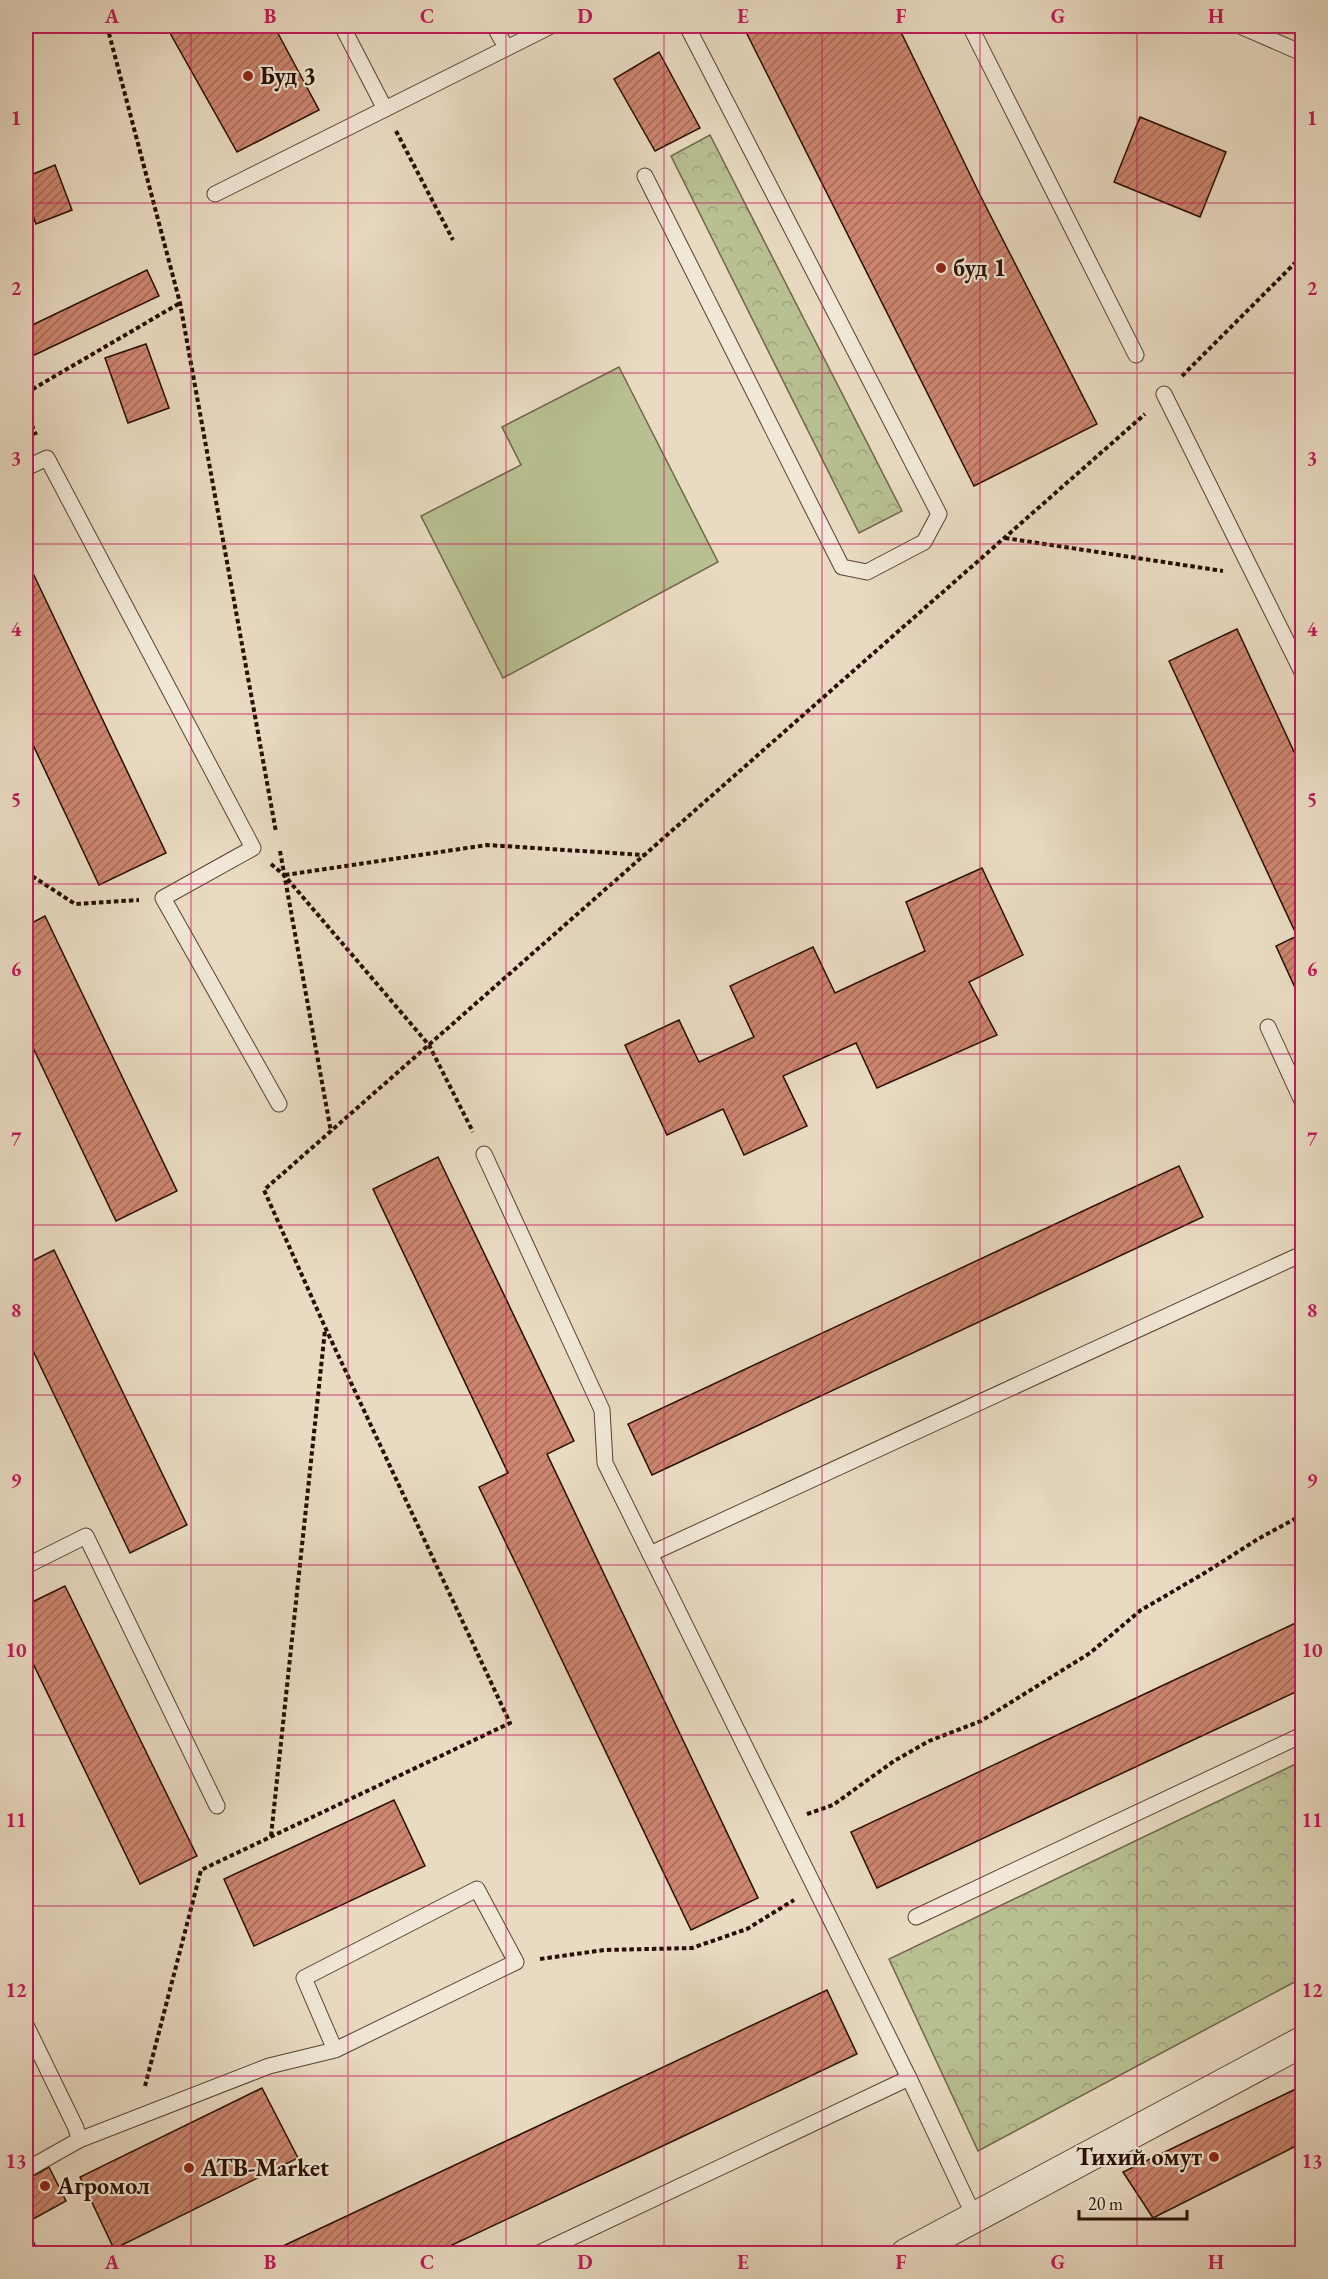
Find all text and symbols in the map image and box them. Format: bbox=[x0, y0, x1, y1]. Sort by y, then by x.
text: A bbox=[104, 3, 120, 29]
text: B bbox=[264, 3, 276, 29]
text: C bbox=[420, 3, 434, 29]
text: D bbox=[577, 3, 593, 29]
text: E bbox=[737, 3, 749, 29]
text: F bbox=[896, 3, 907, 29]
text: G bbox=[1051, 3, 1065, 29]
text: H bbox=[1208, 3, 1224, 29]
place label: Буд 3 bbox=[260, 60, 316, 92]
marker: Буд 3 bbox=[241, 69, 255, 83]
text: 1 bbox=[11, 105, 21, 131]
text: 1 bbox=[1307, 105, 1317, 131]
place label: буд 1 bbox=[953, 252, 1006, 284]
marker: буд 1 bbox=[934, 261, 948, 275]
text: 2 bbox=[11, 275, 22, 301]
text: 2 bbox=[1307, 275, 1318, 301]
text: 3 bbox=[11, 445, 21, 471]
text: 3 bbox=[1307, 445, 1317, 471]
text: 4 bbox=[11, 616, 22, 642]
text: 4 bbox=[1307, 616, 1318, 642]
text: 5 bbox=[11, 786, 21, 812]
text: 5 bbox=[1307, 786, 1317, 812]
text: 6 bbox=[11, 956, 22, 982]
text: 6 bbox=[1307, 956, 1318, 982]
text: 7 bbox=[11, 1126, 22, 1152]
text: 7 bbox=[1307, 1126, 1318, 1152]
text: 8 bbox=[11, 1297, 21, 1323]
text: 8 bbox=[1307, 1297, 1317, 1323]
text: 9 bbox=[11, 1467, 22, 1493]
text: 9 bbox=[1307, 1467, 1318, 1493]
text: 10 bbox=[5, 1637, 27, 1663]
text: 10 bbox=[1301, 1637, 1323, 1663]
text: 11 bbox=[5, 1807, 27, 1833]
text: 11 bbox=[1301, 1807, 1323, 1833]
text: 12 bbox=[5, 1977, 27, 2003]
text: 12 bbox=[1301, 1977, 1323, 2003]
place label: Тихий омут bbox=[1076, 2141, 1202, 2173]
text: 13 bbox=[5, 2148, 27, 2174]
text: 13 bbox=[1301, 2148, 1323, 2174]
marker: Тихий омут bbox=[1207, 2150, 1221, 2164]
place label: ATB-Market bbox=[200, 2152, 329, 2183]
marker: ATB-Market bbox=[182, 2161, 196, 2175]
place label: Агромол bbox=[56, 2170, 150, 2201]
marker: Агромол bbox=[38, 2179, 52, 2193]
scale bar bbox=[1079, 2183, 1187, 2221]
text: 20 m bbox=[1088, 2192, 1123, 2215]
text: A bbox=[104, 2249, 120, 2275]
text: B bbox=[264, 2249, 276, 2275]
text: C bbox=[420, 2249, 434, 2275]
text: D bbox=[577, 2249, 593, 2275]
text: E bbox=[737, 2249, 749, 2275]
text: F bbox=[896, 2249, 907, 2275]
text: G bbox=[1051, 2249, 1065, 2275]
text: H bbox=[1208, 2249, 1224, 2275]

